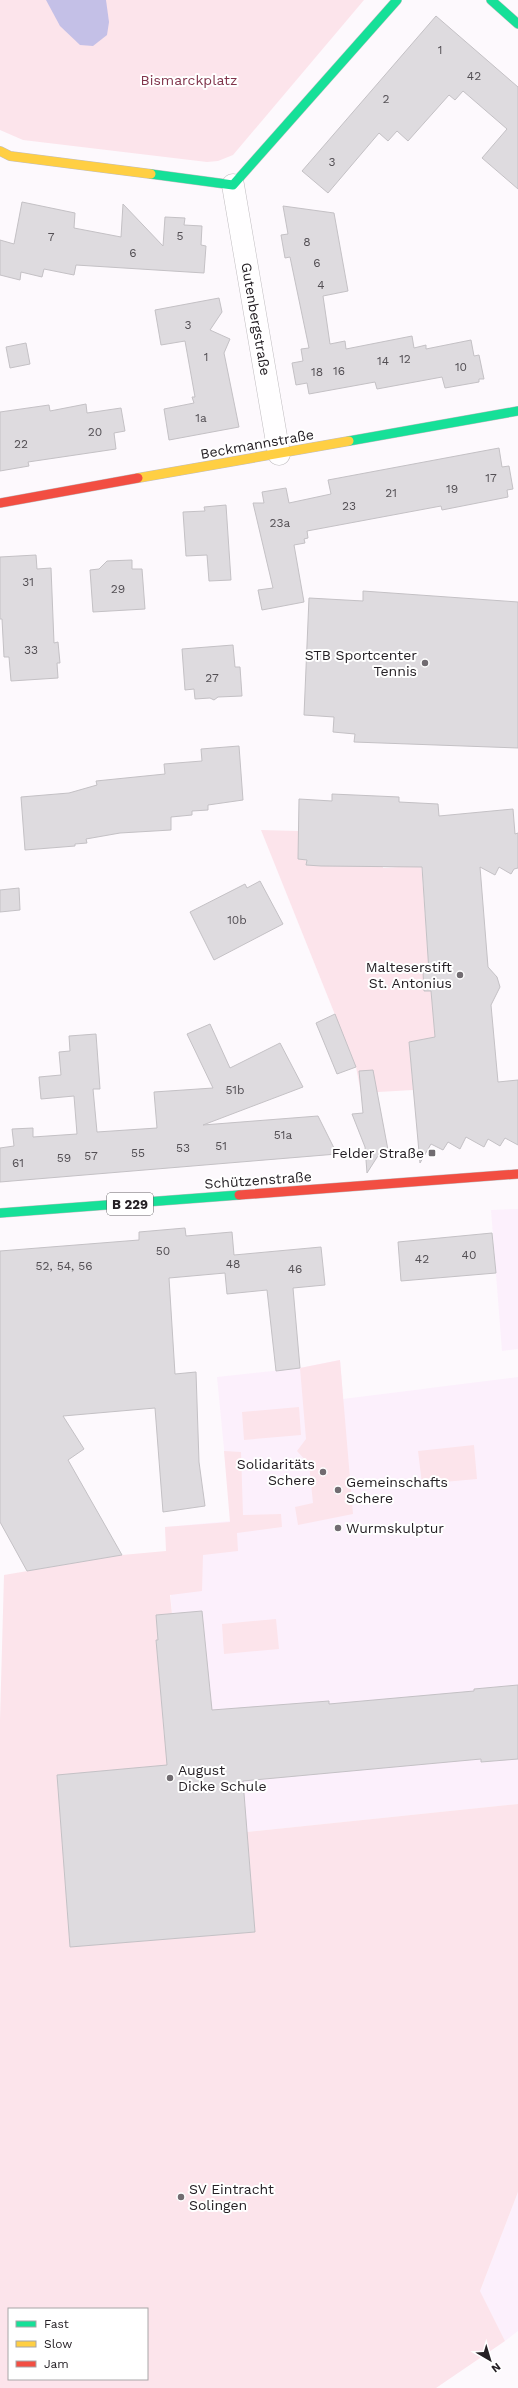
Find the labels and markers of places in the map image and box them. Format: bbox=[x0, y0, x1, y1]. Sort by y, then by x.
place label: STB Sportcenter Tennis bbox=[305, 647, 417, 679]
marker: STB Sportcenter Tennis bbox=[420, 658, 430, 668]
place label: Malteserstift St. Antonius bbox=[366, 959, 452, 991]
marker: Malteserstift St. Antonius bbox=[455, 970, 465, 980]
place label: Felder Straße bbox=[332, 1145, 424, 1161]
marker: Felder Straße bbox=[427, 1148, 437, 1158]
place label: Solidaritäts Schere bbox=[237, 1456, 315, 1488]
marker: Solidaritäts Schere bbox=[318, 1467, 328, 1477]
place label: Gemeinschafts Schere bbox=[346, 1474, 448, 1506]
marker: Gemeinschafts Schere bbox=[333, 1485, 343, 1495]
place label: Wurmskulptur bbox=[346, 1520, 444, 1536]
marker: Wurmskulptur bbox=[333, 1523, 343, 1533]
place label: August Dicke Schule bbox=[178, 1762, 267, 1794]
marker: August Dicke Schule bbox=[165, 1773, 175, 1783]
place label: SV Eintracht Solingen bbox=[189, 2181, 274, 2213]
marker: SV Eintracht Solingen bbox=[176, 2192, 186, 2202]

